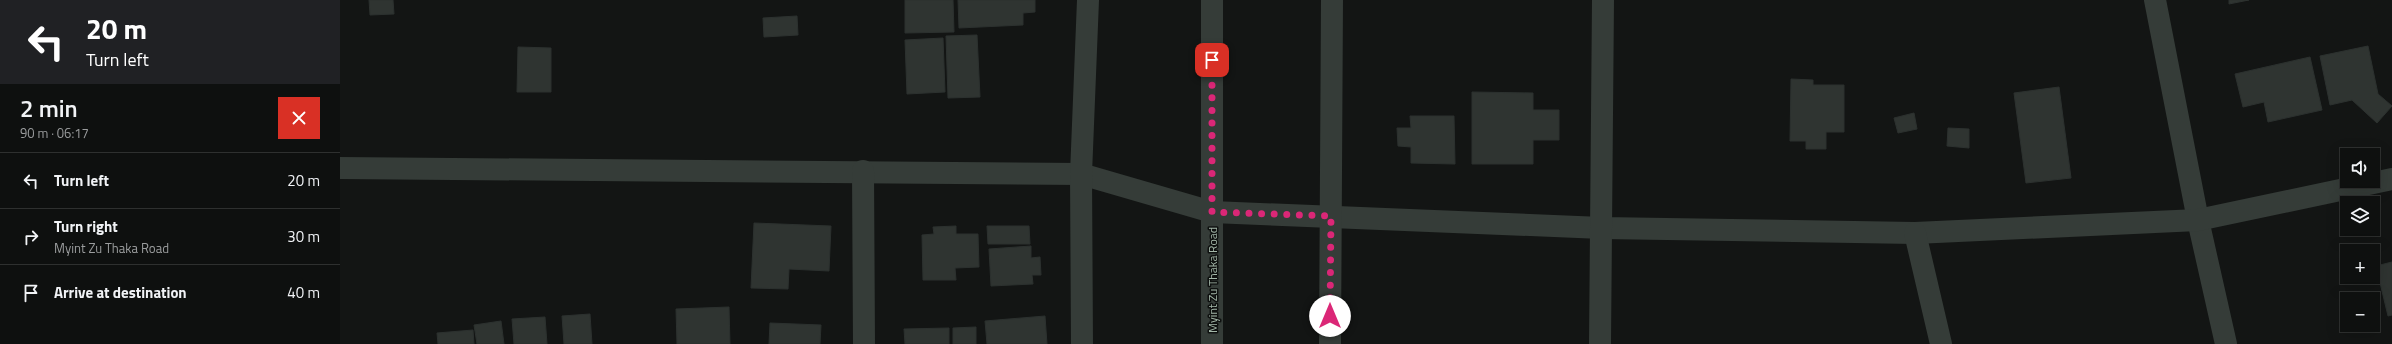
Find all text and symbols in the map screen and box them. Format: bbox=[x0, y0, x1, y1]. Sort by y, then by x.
text: 20 m bbox=[86, 7, 147, 50]
icon: left bbox=[20, 16, 72, 68]
pin bbox=[1195, 43, 1229, 77]
text: Turn left bbox=[86, 46, 149, 73]
icon: arrive bbox=[1201, 49, 1223, 71]
text: 2 min bbox=[20, 90, 78, 126]
button: close bbox=[278, 97, 320, 139]
text: 90 m · 06:17 bbox=[20, 123, 89, 143]
map controls bbox=[2340, 148, 2380, 332]
button: sound bbox=[2340, 148, 2380, 188]
text: Turn left bbox=[54, 169, 109, 192]
text: 20 m bbox=[287, 169, 320, 192]
icon: left bbox=[20, 170, 42, 192]
button: layers bbox=[2340, 196, 2380, 236]
text: Turn right bbox=[54, 215, 118, 238]
text: 30 m bbox=[287, 225, 320, 248]
icon: right bbox=[20, 226, 42, 248]
street label: Myint Zu Thaka Road bbox=[1203, 227, 1222, 333]
text: Myint Zu Thaka Road bbox=[54, 238, 169, 258]
button: + bbox=[2340, 244, 2380, 284]
text: Arrive at destination bbox=[54, 281, 187, 304]
text: 40 m bbox=[287, 281, 320, 304]
icon: arrive bbox=[20, 282, 42, 304]
button: − bbox=[2340, 292, 2380, 332]
position arrow bbox=[1309, 295, 1351, 337]

